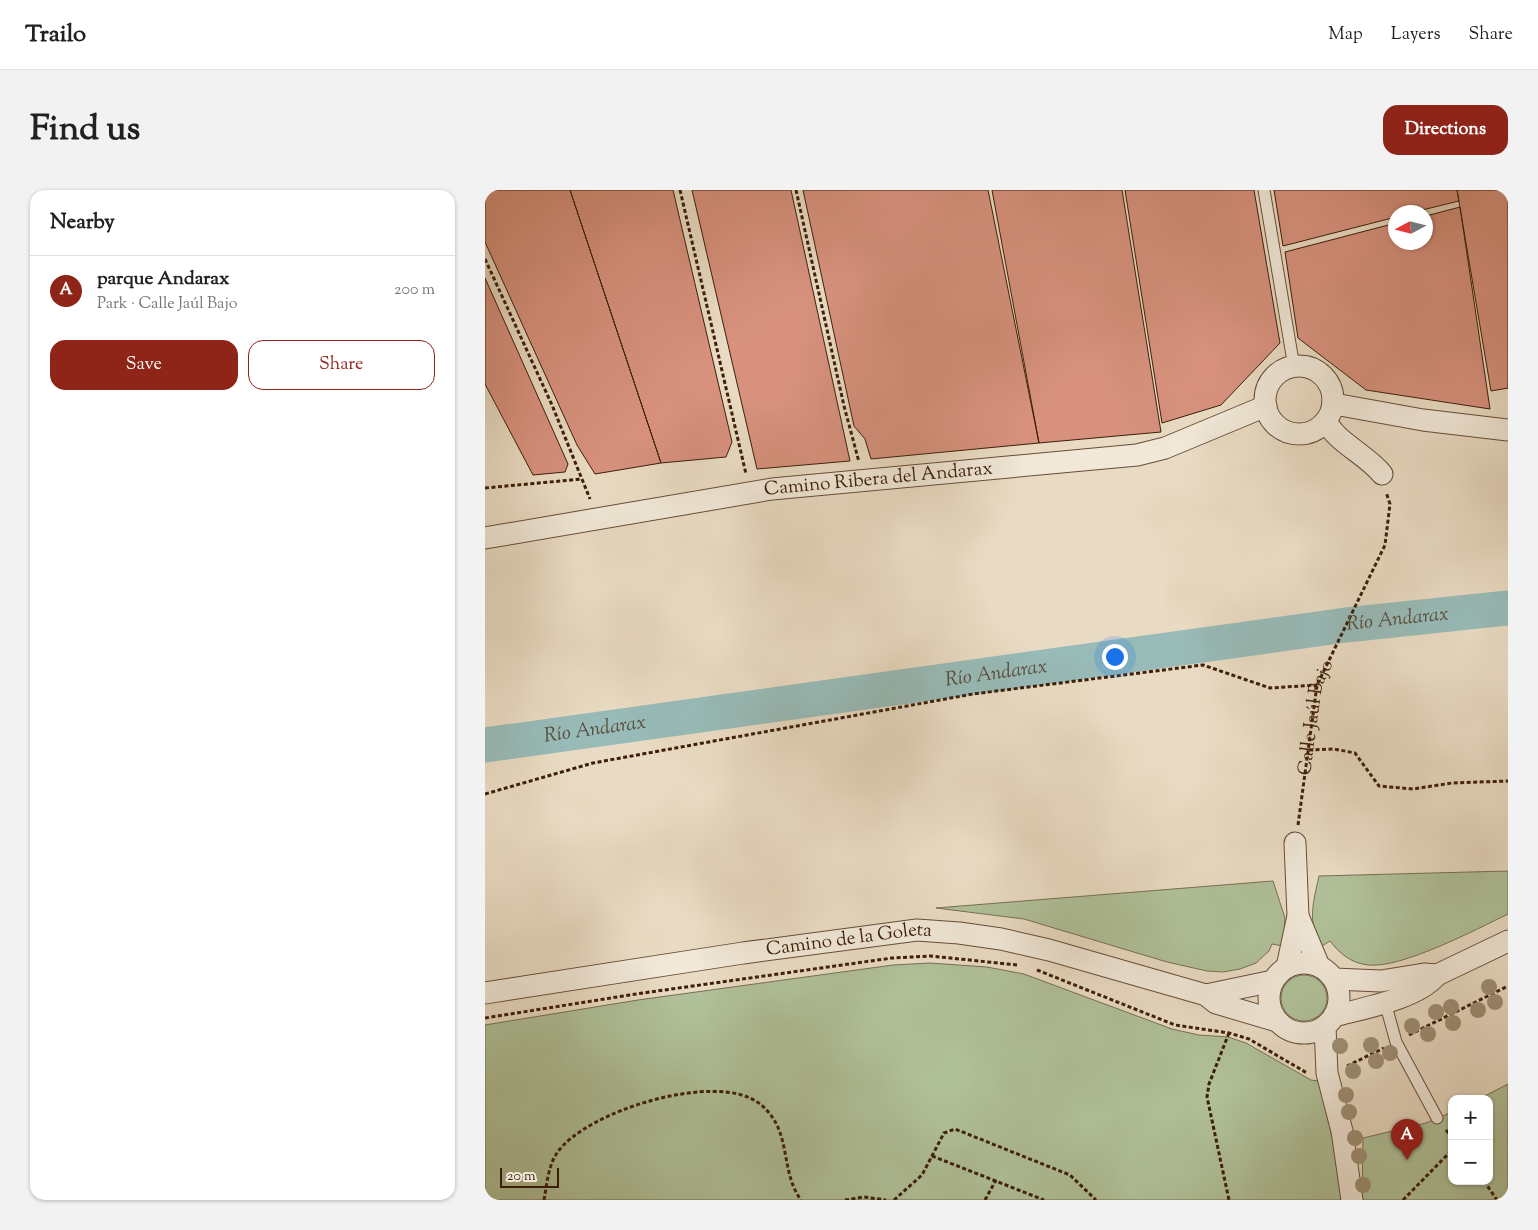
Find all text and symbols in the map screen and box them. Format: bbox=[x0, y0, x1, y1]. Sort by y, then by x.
text: Trailo bbox=[25, 18, 86, 52]
text: Map bbox=[1328, 22, 1363, 48]
text: Layers bbox=[1391, 22, 1441, 48]
text: Share bbox=[1469, 22, 1513, 48]
text: Find us bbox=[30, 105, 140, 156]
button: Directions bbox=[1383, 105, 1508, 155]
north arrow bbox=[1388, 205, 1433, 250]
text: Nearby bbox=[50, 208, 115, 238]
text: parque Andarax bbox=[97, 266, 229, 293]
text: A bbox=[60, 279, 73, 302]
text: 200 m bbox=[394, 279, 435, 302]
text: Park · Calle Jaúl Bajo bbox=[97, 293, 237, 316]
button: Save bbox=[50, 340, 238, 390]
button: Share bbox=[248, 340, 435, 390]
street label: Camino Ribera del Andarax bbox=[762, 455, 994, 504]
water label: Río Andarax bbox=[1345, 600, 1450, 639]
your location bbox=[1102, 644, 1128, 670]
water label: Río Andarax bbox=[943, 652, 1049, 695]
street label: Calle Jaúl Bajo bbox=[1291, 655, 1341, 777]
water label: Río Andarax bbox=[542, 708, 648, 751]
street label: Camino de la Goleta bbox=[764, 917, 933, 963]
map controls bbox=[1448, 1095, 1493, 1185]
button: + bbox=[1448, 1095, 1493, 1140]
pin: A bbox=[1391, 1119, 1423, 1160]
button: − bbox=[1448, 1140, 1493, 1185]
scale bar bbox=[500, 1165, 559, 1188]
text: 20 m bbox=[507, 1167, 536, 1187]

